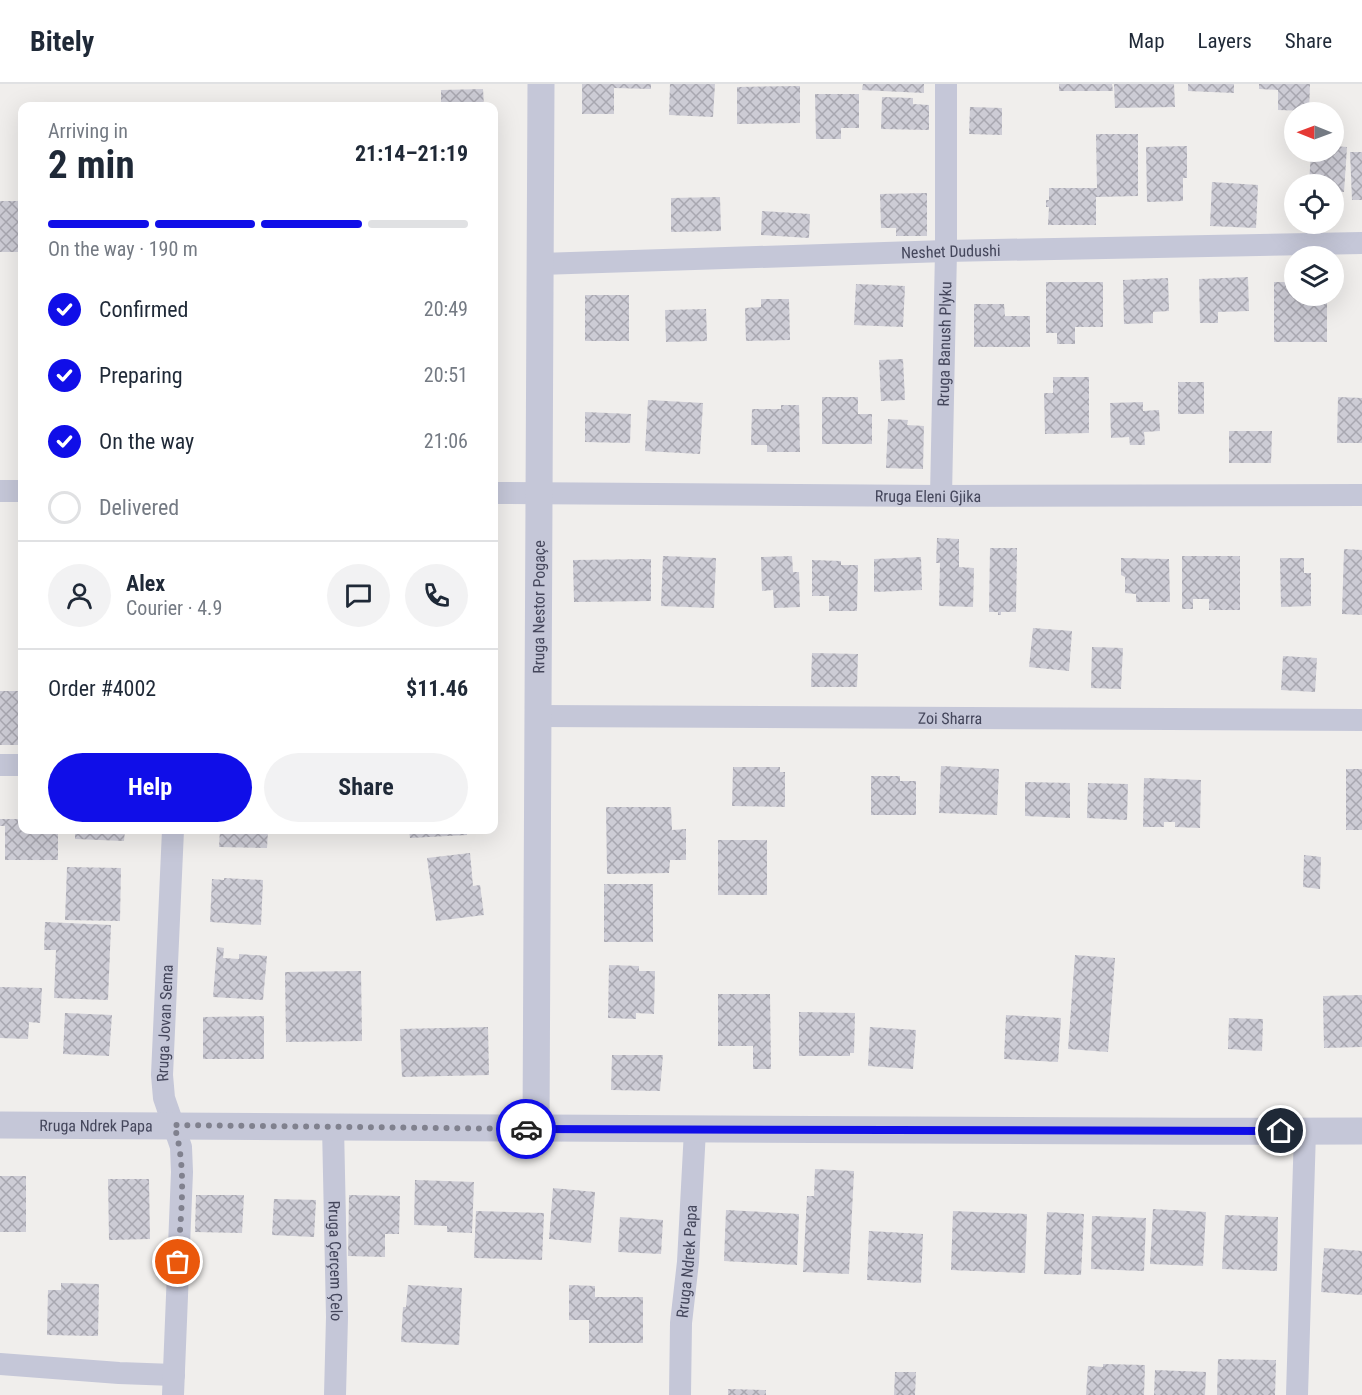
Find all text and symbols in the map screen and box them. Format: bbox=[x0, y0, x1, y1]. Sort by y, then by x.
text: Bitely bbox=[30, 25, 94, 58]
text: Map bbox=[1128, 29, 1165, 53]
text: Layers bbox=[1198, 29, 1252, 53]
text: Share bbox=[1285, 29, 1332, 53]
north arrow bbox=[1284, 102, 1344, 162]
map controls bbox=[1284, 102, 1344, 306]
text: Arriving in bbox=[48, 119, 128, 143]
text: 21:14–21:19 bbox=[355, 141, 468, 166]
text: 2 min bbox=[48, 142, 135, 188]
button: locate bbox=[1284, 174, 1344, 234]
text: On the way · 190 m bbox=[48, 237, 198, 261]
street label: Neshet Dudushi bbox=[901, 241, 1001, 262]
button: layers bbox=[1284, 246, 1344, 306]
street label: Rruga Banush Plyku bbox=[934, 281, 955, 407]
icon: check bbox=[48, 293, 81, 326]
text: Confirmed bbox=[99, 297, 188, 322]
text: 20:49 bbox=[424, 297, 468, 321]
icon: check bbox=[48, 359, 81, 392]
text: Preparing bbox=[99, 363, 183, 388]
text: 20:51 bbox=[424, 363, 468, 387]
icon: check bbox=[48, 425, 81, 458]
text: On the way bbox=[99, 429, 194, 454]
text: 21:06 bbox=[424, 429, 468, 453]
street label: Rruga Eleni Gjika bbox=[875, 487, 981, 506]
text: Delivered bbox=[99, 495, 179, 520]
street label: Rruga Nestor Pogaçe bbox=[529, 540, 549, 674]
button: person bbox=[48, 564, 111, 627]
button: chat bbox=[327, 564, 390, 627]
button: phone bbox=[405, 564, 468, 627]
text: Alex bbox=[126, 571, 165, 596]
text: Courier · 4.9 bbox=[126, 596, 222, 620]
text: Order #4002 bbox=[48, 676, 156, 701]
text: $11.46 bbox=[406, 676, 468, 701]
street label: Zoi Sharra bbox=[918, 709, 982, 728]
button: Help bbox=[48, 753, 252, 822]
button: Share bbox=[264, 753, 468, 822]
street label: Rruga Jovan Sema bbox=[153, 964, 177, 1083]
courier bbox=[496, 1099, 556, 1159]
pin bbox=[1255, 1105, 1306, 1156]
icon: car bbox=[510, 1113, 543, 1146]
icon: home bbox=[1264, 1114, 1297, 1147]
street label: Rruga Ndrek Papa bbox=[39, 1116, 153, 1136]
street label: Rruga Çerçem Çelo bbox=[325, 1201, 346, 1321]
street label: Rruga Ndrek Papa bbox=[673, 1204, 701, 1319]
pin bbox=[152, 1236, 203, 1287]
icon: bag bbox=[161, 1245, 194, 1278]

